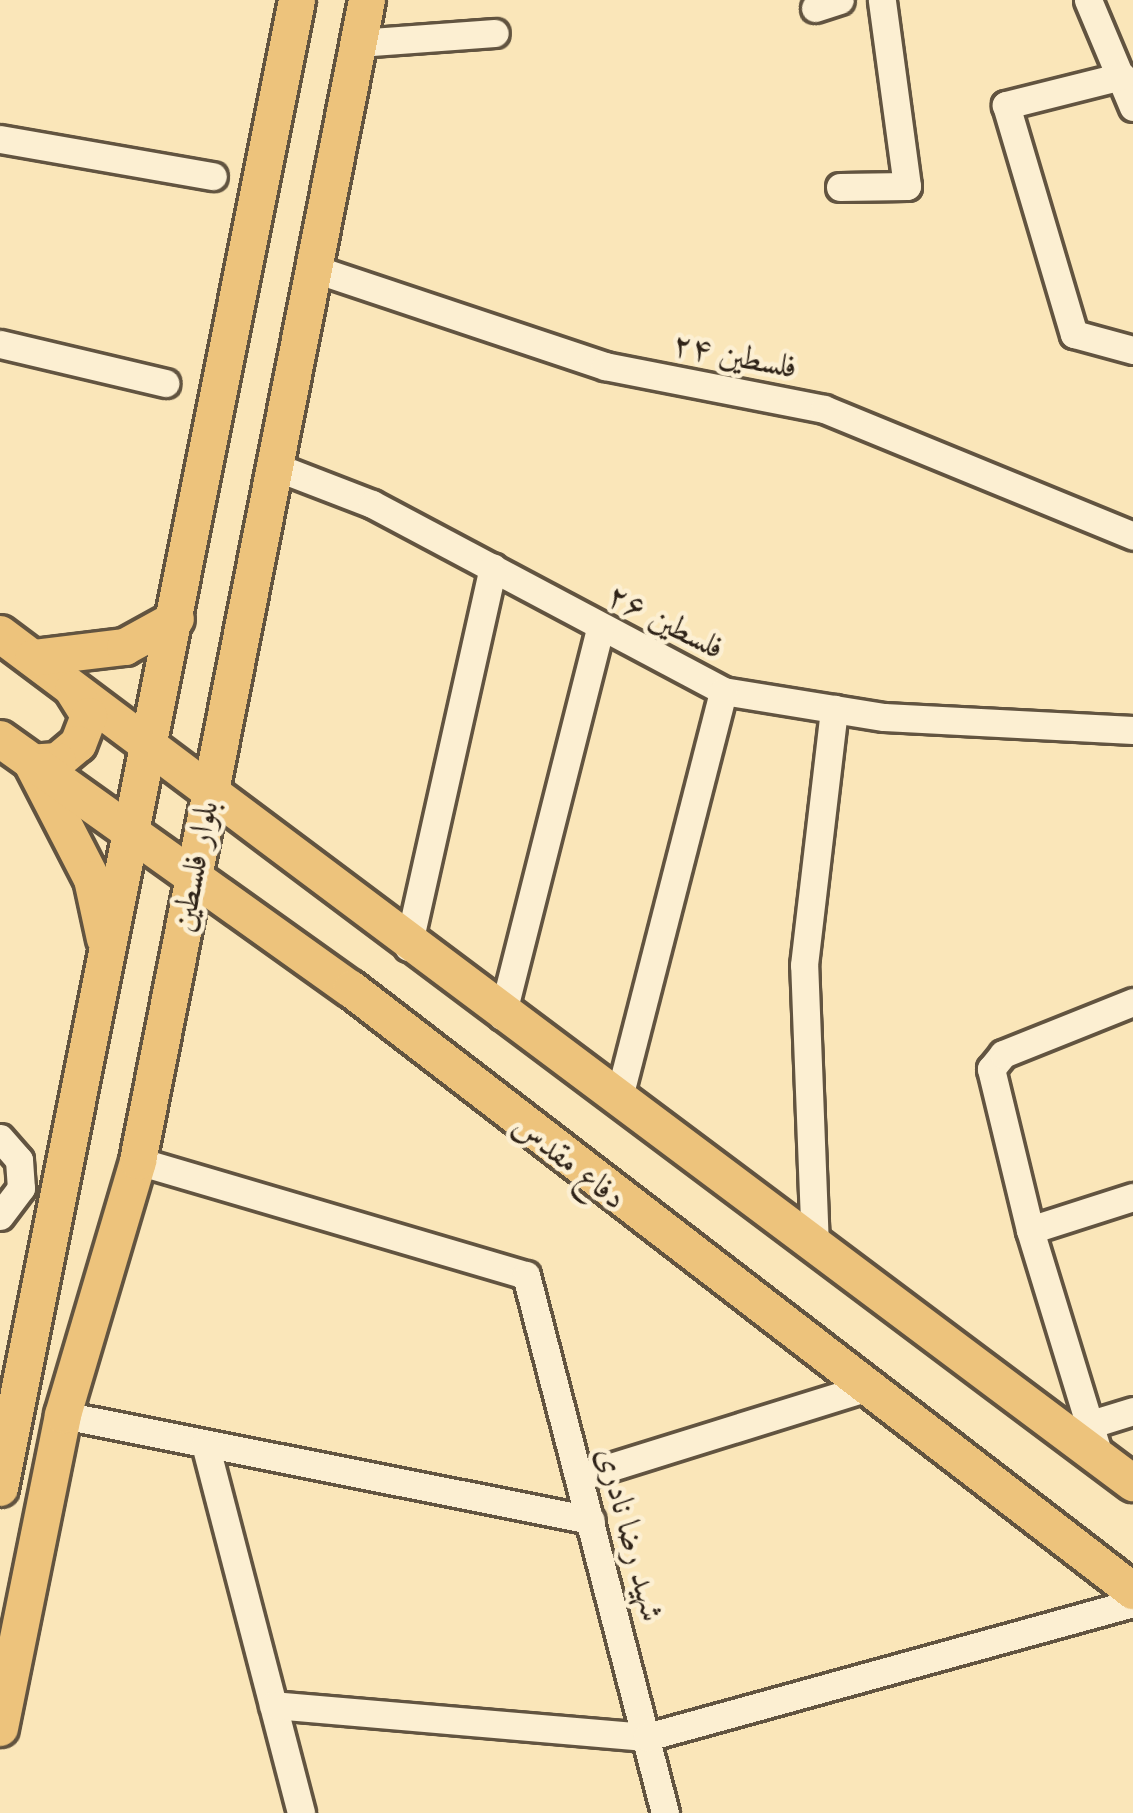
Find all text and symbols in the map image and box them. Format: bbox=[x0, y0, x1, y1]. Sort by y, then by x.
street label: فلسطین ۲۴ bbox=[670, 324, 800, 386]
street label: فلسطین ۲۶ bbox=[601, 575, 731, 667]
street label: بلوار فلسطین bbox=[162, 797, 226, 935]
street label: دفاع مقدس bbox=[506, 1105, 634, 1217]
street label: شهید رضا نادری bbox=[589, 1443, 673, 1625]

